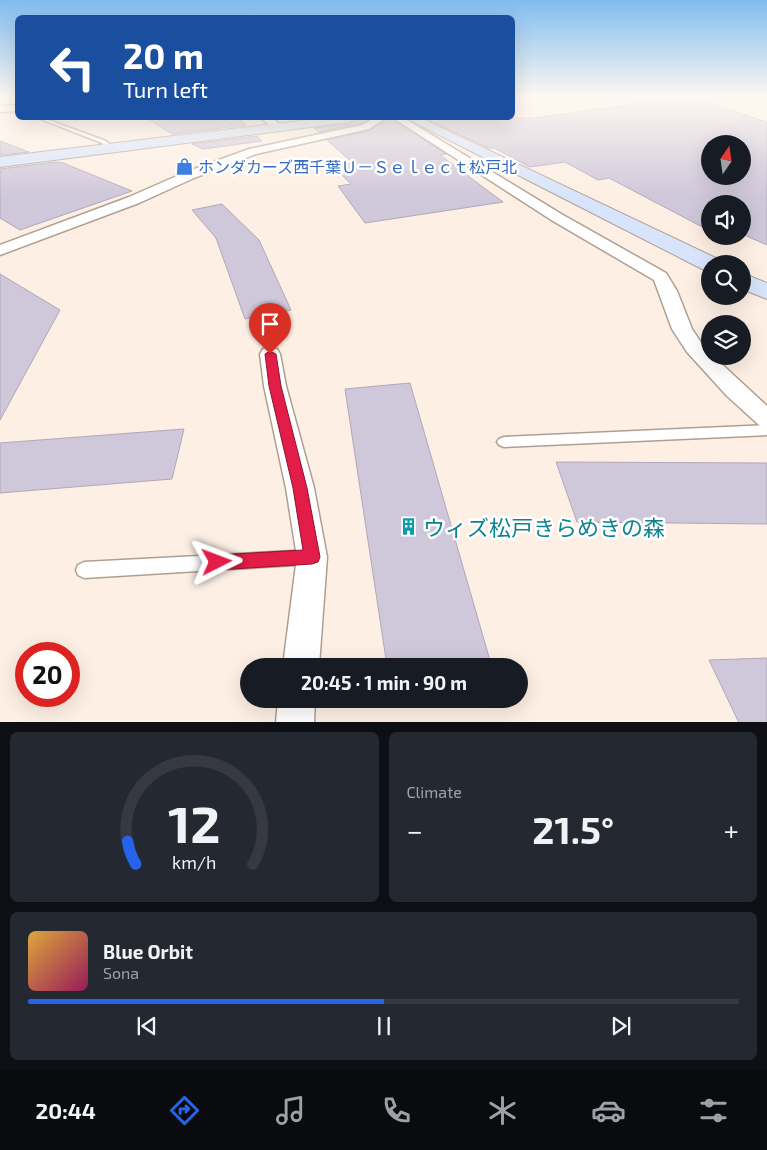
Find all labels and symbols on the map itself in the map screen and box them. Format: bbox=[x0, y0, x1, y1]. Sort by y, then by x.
north arrow bbox=[701, 135, 751, 185]
shop icon: ホンダカーズ西千葉Ｕ－Ｓｅｌｅｃｔ松戸北 bbox=[174, 156, 194, 176]
place label: ホンダカーズ西千葉Ｕ－Ｓｅｌｅｃｔ松戸北 bbox=[198, 157, 517, 176]
pin bbox=[249, 303, 291, 354]
place label: ウィズ松戸きらめきの森 bbox=[423, 514, 665, 540]
building icon: ウィズ松戸きらめきの森 bbox=[399, 517, 419, 537]
position arrow bbox=[190, 535, 242, 587]
speed limit sign: 20 bbox=[15, 642, 80, 707]

